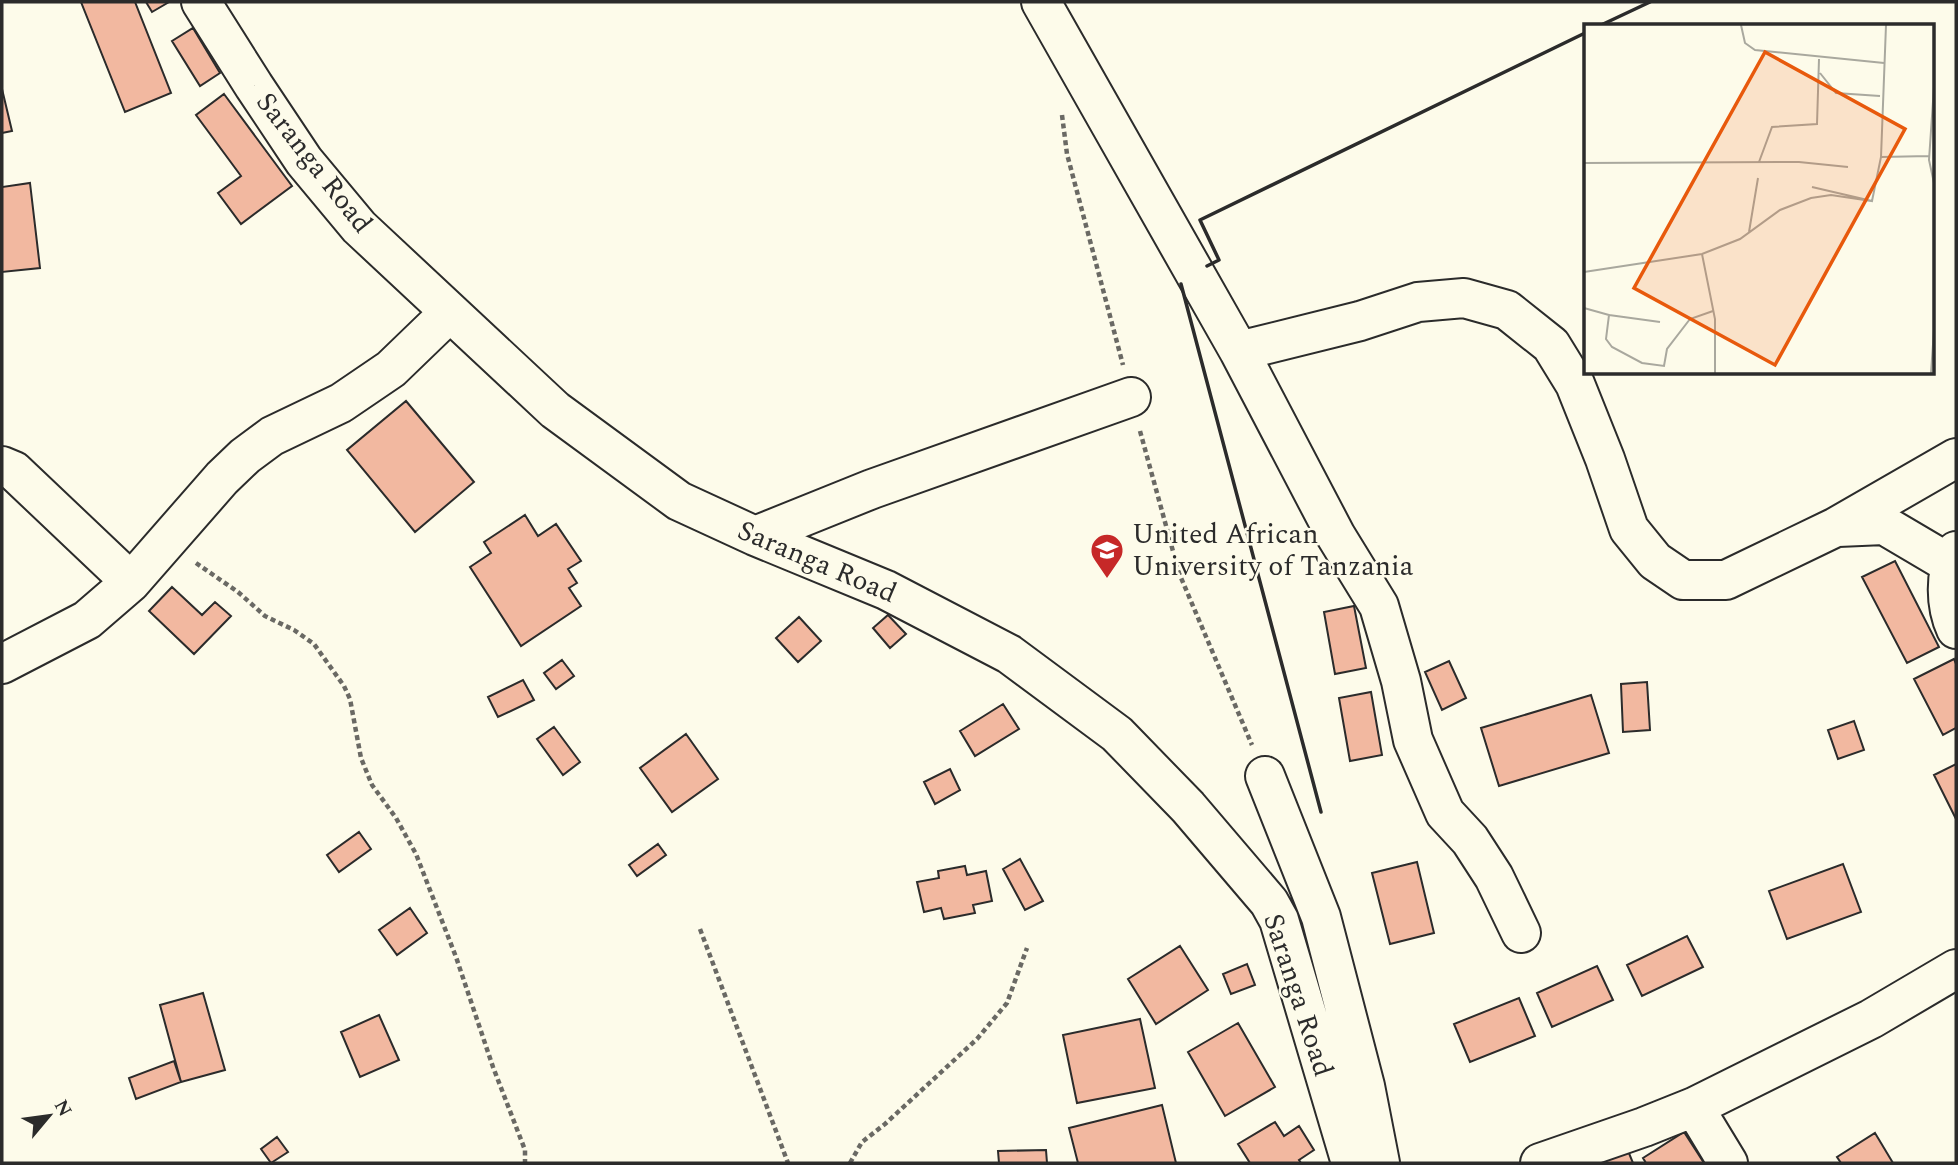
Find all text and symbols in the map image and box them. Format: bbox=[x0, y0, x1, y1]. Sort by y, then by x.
inset map bbox=[1584, 24, 1934, 374]
street label: Saranga Road bbox=[245, 83, 383, 243]
street label: Saranga Road bbox=[731, 509, 903, 615]
place label: United African University of Tanzania bbox=[1132, 513, 1414, 588]
school or university icon: United African University of Tanzania bbox=[1088, 531, 1126, 580]
street label: Saranga Road bbox=[1251, 908, 1345, 1082]
north arrow bbox=[14, 1081, 84, 1151]
text: N bbox=[46, 1095, 79, 1122]

